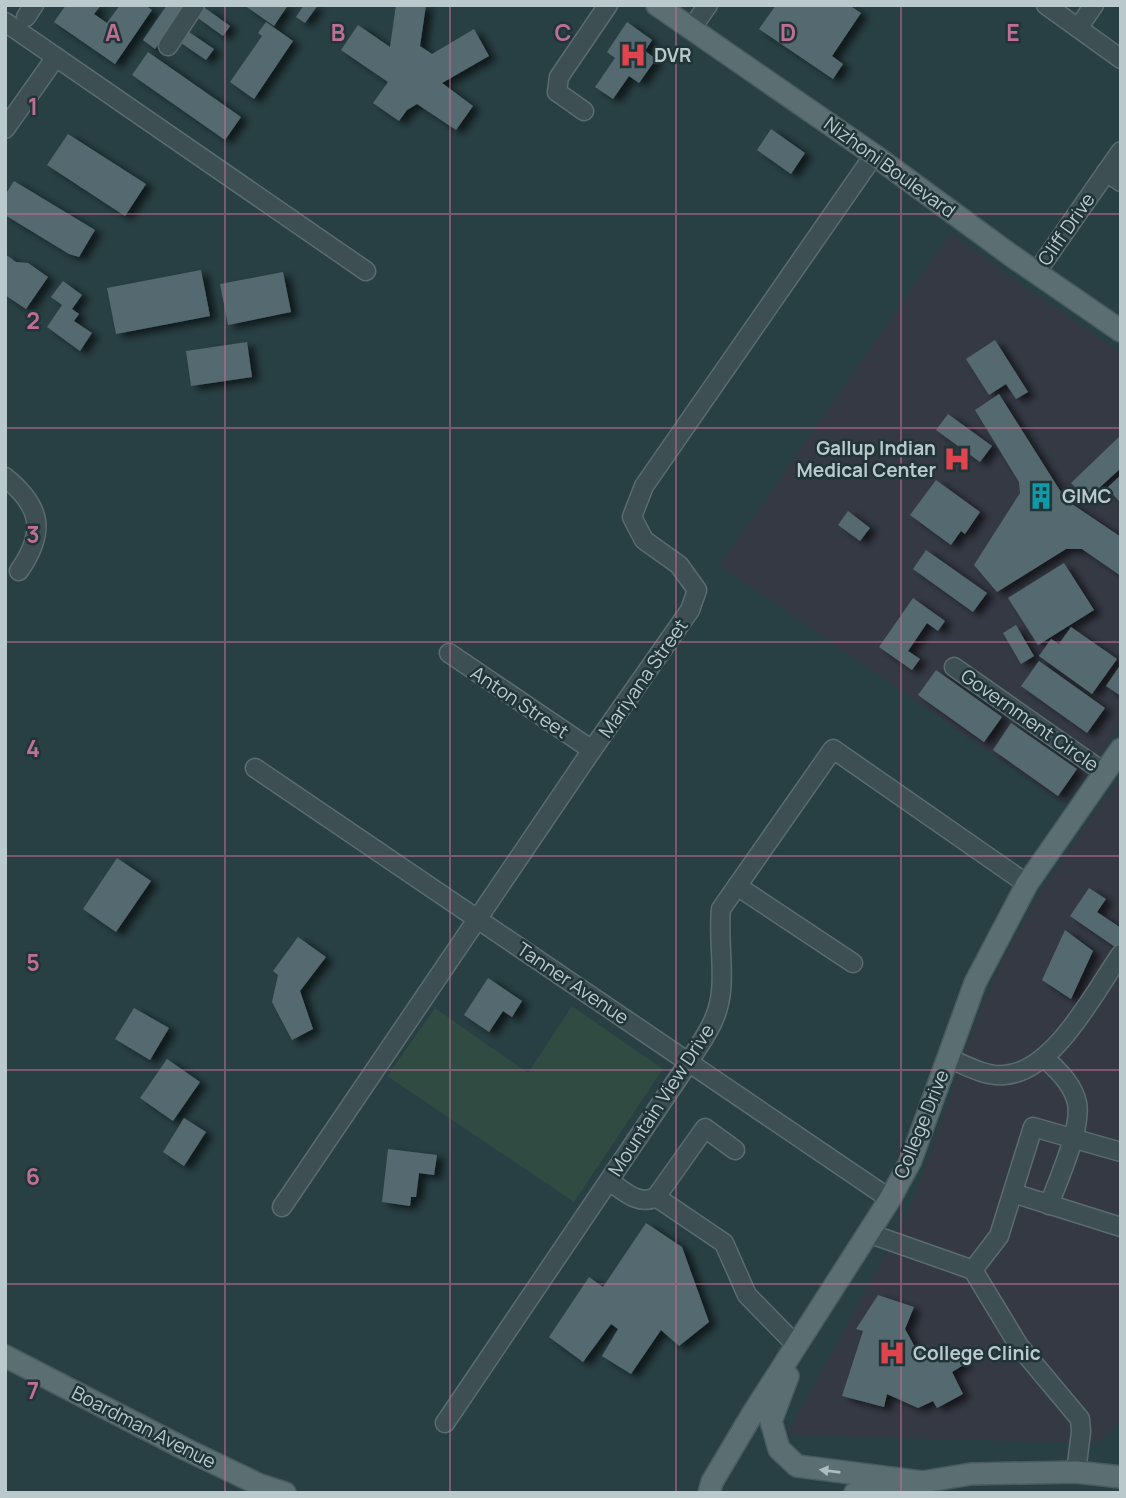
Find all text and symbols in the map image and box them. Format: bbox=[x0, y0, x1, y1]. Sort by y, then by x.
text: A bbox=[105, 16, 121, 48]
text: B bbox=[331, 16, 345, 48]
text: C bbox=[555, 16, 572, 48]
text: D bbox=[780, 16, 796, 48]
text: E bbox=[1006, 16, 1020, 48]
hospital icon: DVR bbox=[618, 40, 648, 70]
place label: DVR bbox=[654, 42, 691, 68]
text: 1 bbox=[28, 90, 38, 122]
street label: Nizhoni Boulevard bbox=[819, 111, 961, 223]
street label: Cliff Drive bbox=[1031, 187, 1101, 271]
text: 2 bbox=[26, 304, 40, 336]
place label: Gallup Indian Medical Center bbox=[797, 435, 936, 483]
hospital icon: Gallup Indian Medical Center bbox=[942, 444, 972, 474]
building icon: GIMC bbox=[1026, 481, 1056, 511]
place label: GIMC bbox=[1062, 483, 1112, 509]
text: 3 bbox=[26, 518, 40, 550]
street label: Mariyana Street bbox=[592, 613, 694, 743]
street label: Anton Street bbox=[466, 660, 574, 744]
street label: Government Circle bbox=[956, 663, 1104, 777]
text: 4 bbox=[26, 732, 40, 764]
street label: Tanner Avenue bbox=[512, 936, 634, 1030]
text: 5 bbox=[26, 946, 40, 978]
street label: Mountain View Drive bbox=[602, 1019, 720, 1181]
street label: College Drive bbox=[887, 1066, 955, 1182]
text: 6 bbox=[26, 1160, 40, 1192]
hospital icon: College Clinic bbox=[877, 1338, 907, 1368]
place label: College Clinic bbox=[913, 1340, 1041, 1366]
text: 7 bbox=[27, 1374, 39, 1406]
street label: Boardman Avenue bbox=[68, 1380, 220, 1474]
one-way arrow bbox=[819, 1465, 841, 1476]

